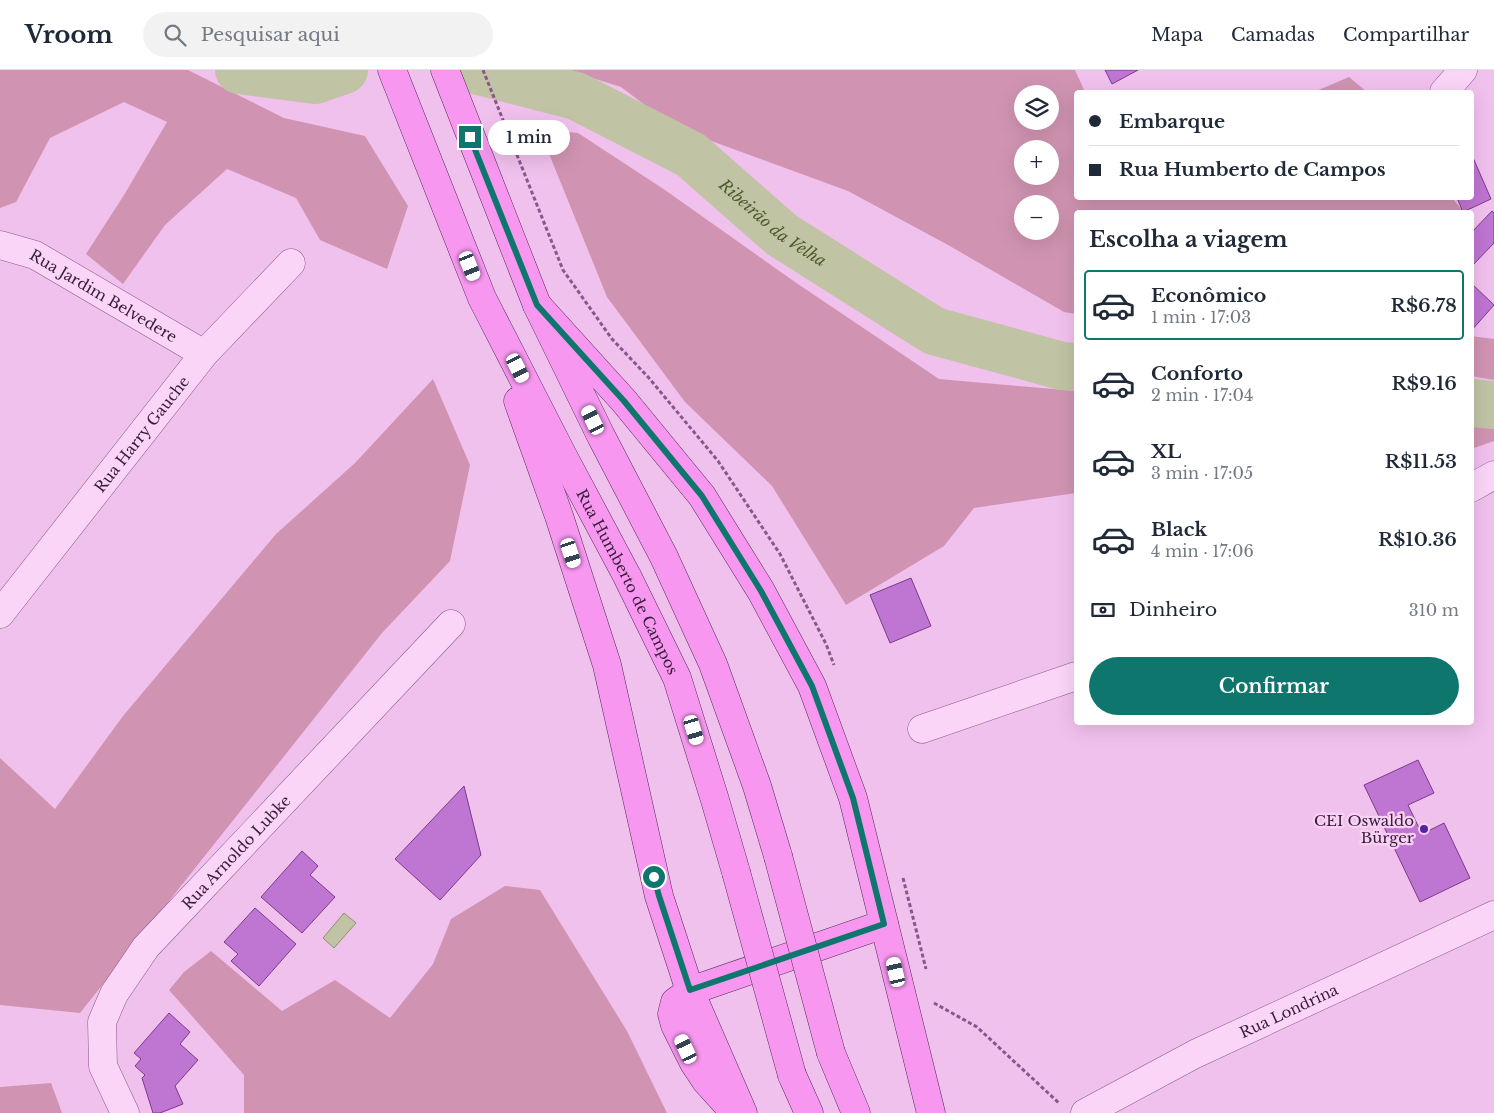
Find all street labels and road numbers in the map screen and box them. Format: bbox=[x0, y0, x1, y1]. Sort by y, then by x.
street label: Rua Jardim Belvedere bbox=[27, 245, 181, 346]
street label: Rua Harry Gauche bbox=[90, 372, 193, 496]
street label: Rua Humberto de Campos bbox=[573, 485, 683, 678]
street label: Rua Arnoldo Lubke bbox=[177, 791, 294, 913]
street label: Rua Londrina bbox=[1236, 979, 1341, 1042]

